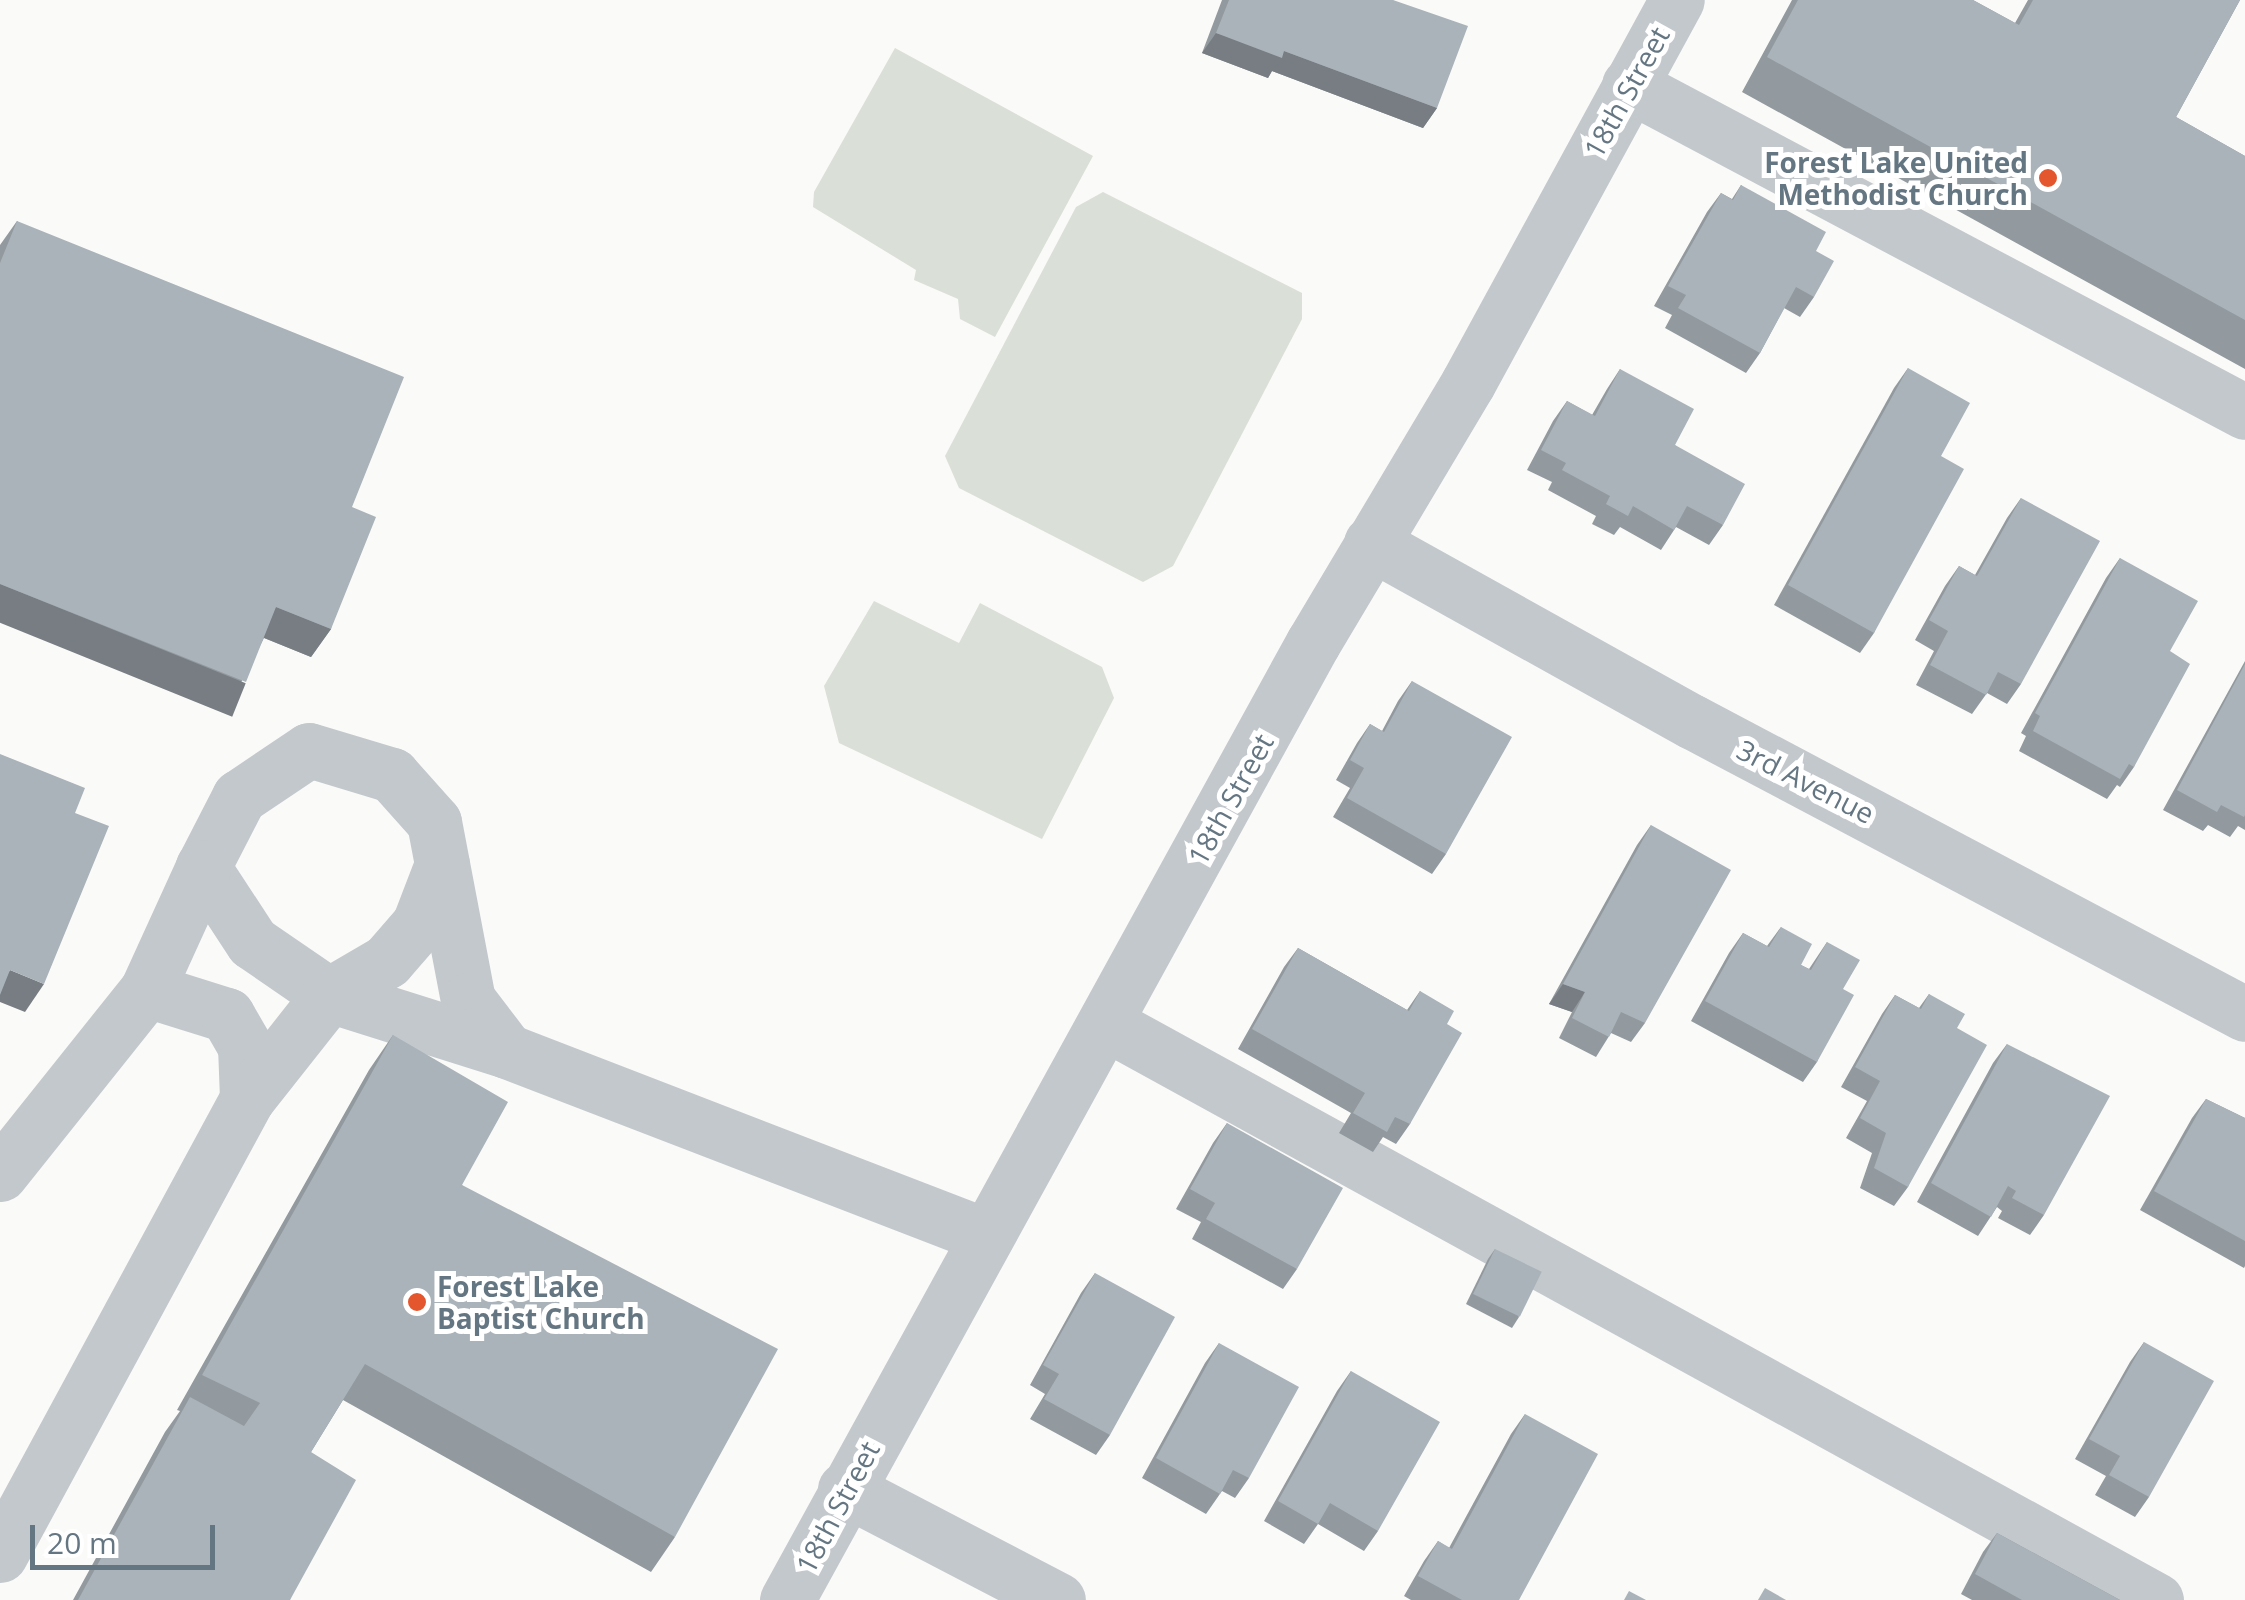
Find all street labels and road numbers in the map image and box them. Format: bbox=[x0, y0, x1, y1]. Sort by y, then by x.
street label: 18th Street bbox=[1576, 21, 1676, 163]
street label: 18th Street bbox=[1180, 728, 1280, 870]
street label: 3rd Avenue bbox=[1732, 732, 1880, 830]
street label: 18th Street bbox=[788, 1435, 886, 1579]

